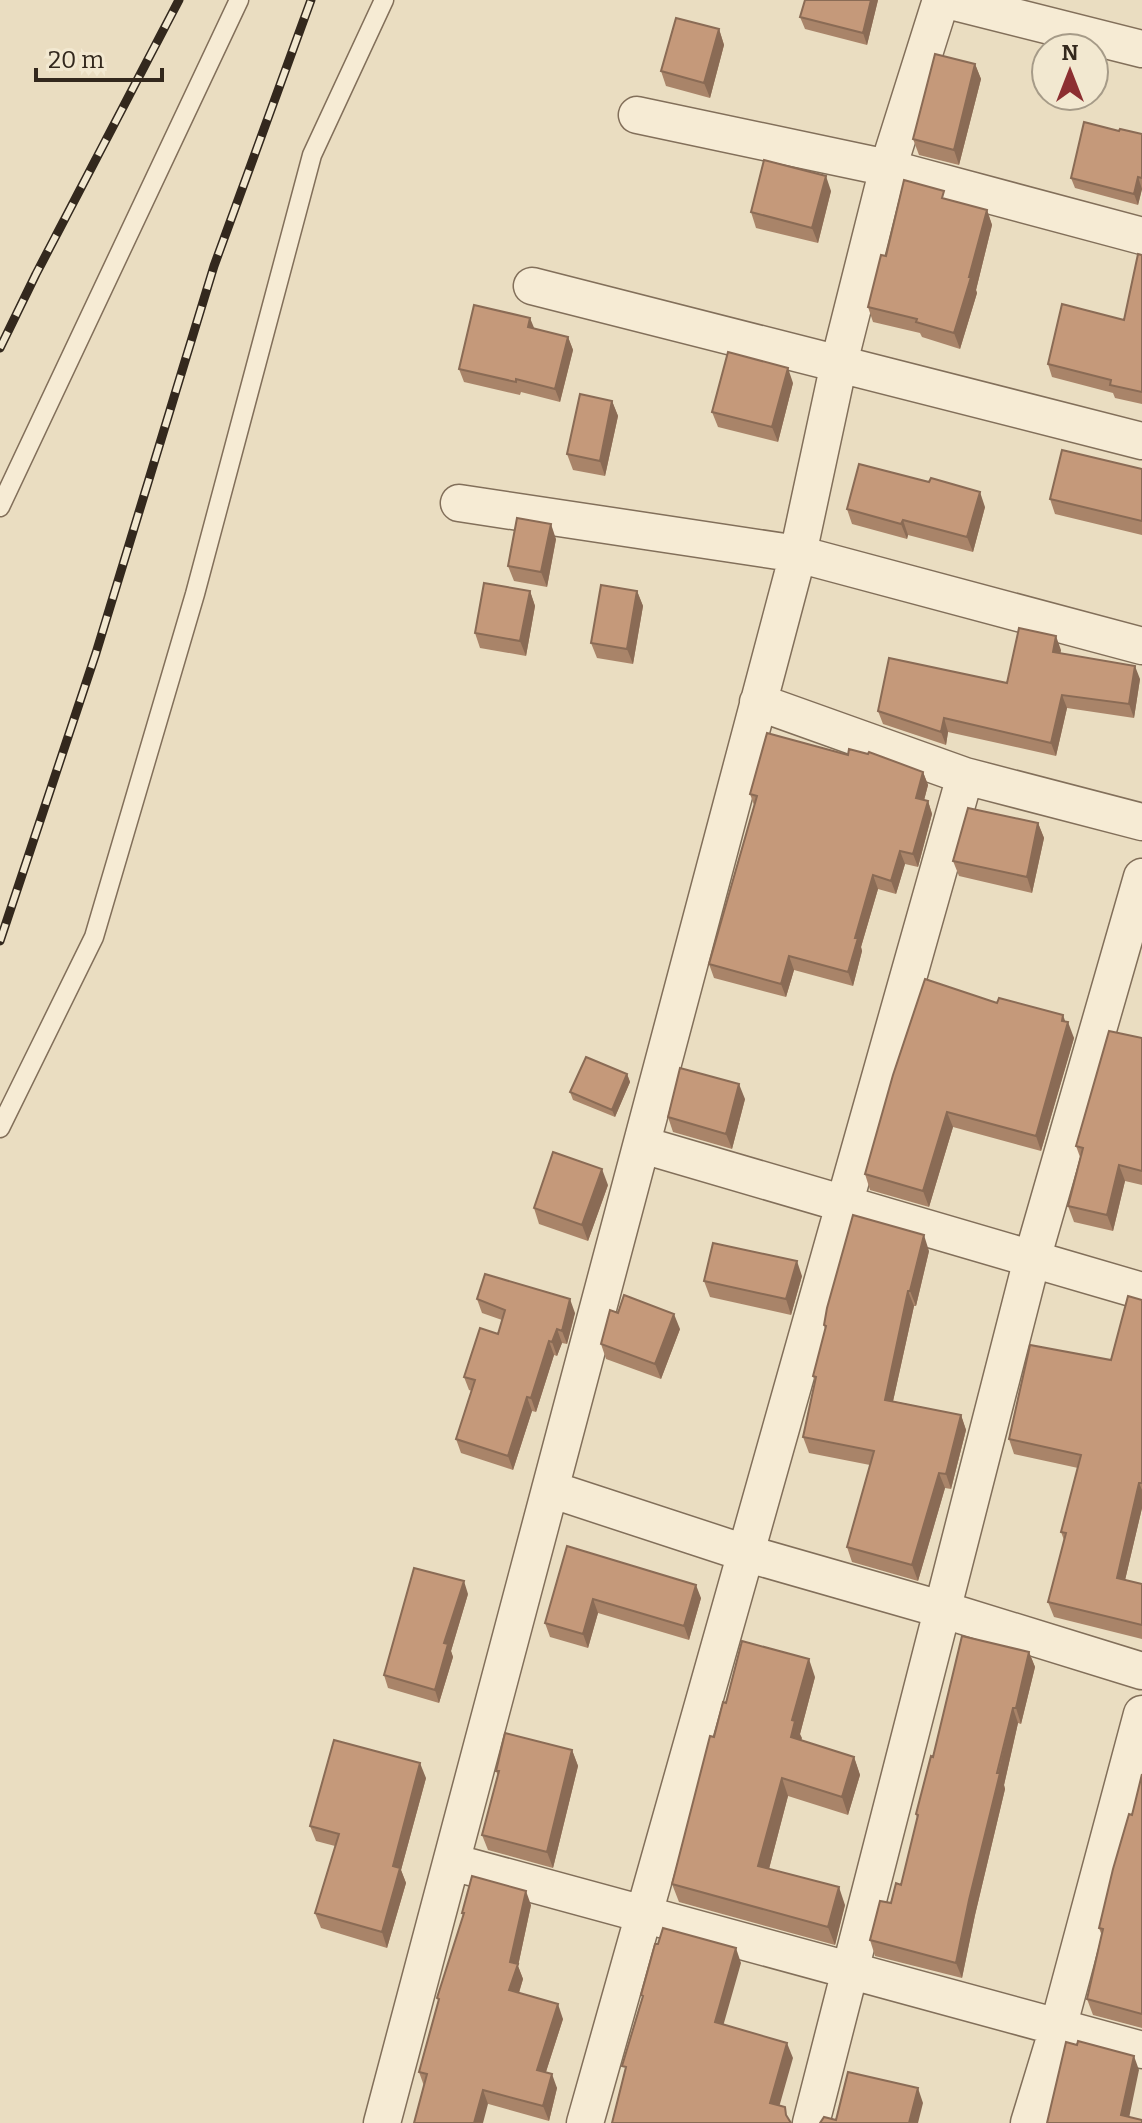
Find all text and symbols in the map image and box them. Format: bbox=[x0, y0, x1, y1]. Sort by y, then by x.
scale bar bbox=[36, 32, 162, 82]
north arrow bbox=[1030, 32, 1110, 112]
text: N bbox=[1062, 39, 1079, 66]
text: 20 m bbox=[48, 46, 104, 74]

